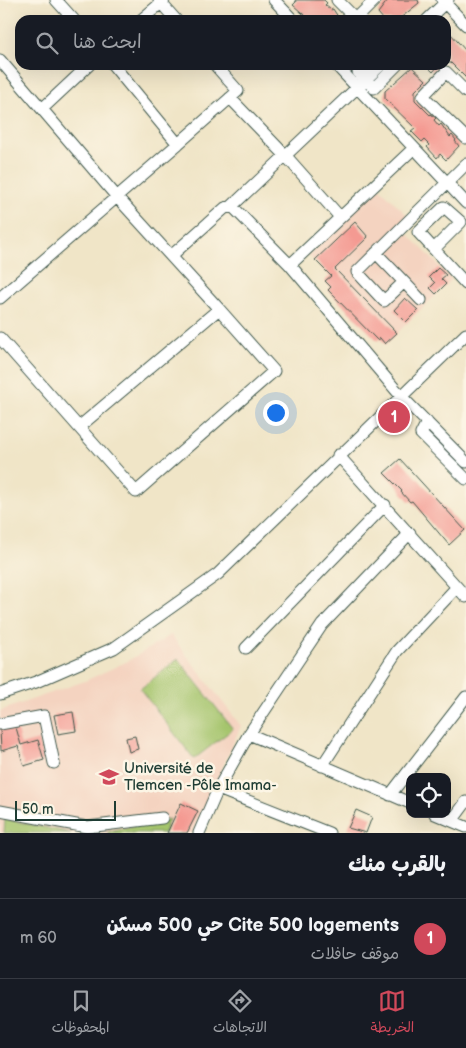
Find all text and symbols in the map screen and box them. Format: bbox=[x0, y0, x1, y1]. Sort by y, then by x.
search box bbox=[15, 15, 451, 70]
icon: search bbox=[33, 29, 61, 57]
text: ابحث هنا bbox=[73, 31, 142, 54]
pin: 1 bbox=[378, 398, 410, 436]
your location bbox=[263, 400, 289, 426]
place label: Université de Tlemcen -Pôle Imama- bbox=[124, 759, 277, 795]
school or university icon: Université de Tlemcen -Pôle Imama- bbox=[98, 766, 120, 788]
map controls bbox=[406, 773, 451, 818]
button: locate bbox=[406, 773, 451, 818]
scale bar bbox=[15, 798, 116, 821]
text: 50 m bbox=[22, 801, 54, 818]
text: بالقرب منك bbox=[348, 852, 446, 877]
text: Cite 500 logements حي 500 مسكن bbox=[106, 914, 399, 937]
text: 60 m bbox=[20, 929, 57, 948]
text: 1 bbox=[427, 929, 433, 948]
text: موقف حافلات bbox=[311, 945, 399, 964]
tab: المحفوظات bbox=[52, 987, 109, 1040]
tab: الاتجاهات bbox=[213, 987, 267, 1040]
tab: الخريطة bbox=[371, 987, 414, 1040]

